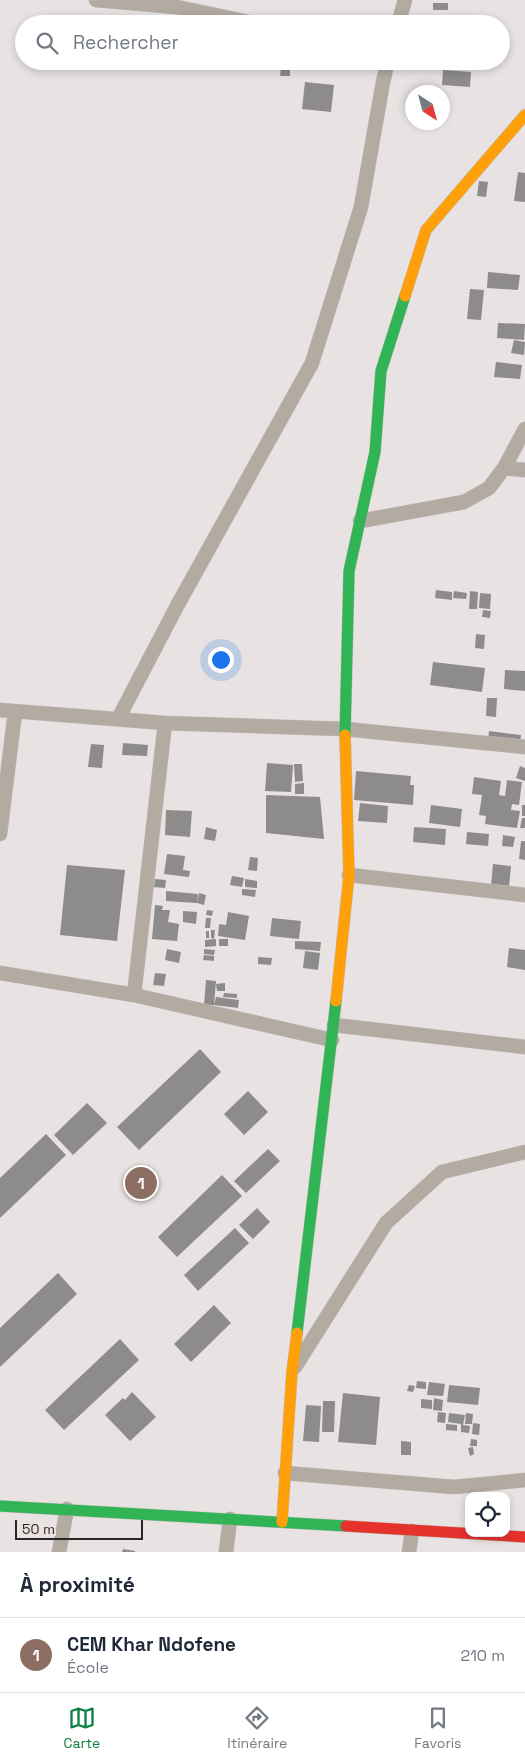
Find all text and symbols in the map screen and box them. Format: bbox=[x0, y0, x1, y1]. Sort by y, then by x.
search box bbox=[15, 15, 510, 70]
icon: search bbox=[33, 29, 61, 57]
text: Rechercher bbox=[73, 30, 179, 55]
north arrow bbox=[405, 85, 450, 130]
your location bbox=[208, 647, 234, 673]
pin: 1 bbox=[125, 1164, 157, 1202]
map controls bbox=[465, 1492, 510, 1537]
button: locate bbox=[465, 1492, 510, 1537]
scale bar bbox=[15, 1517, 142, 1540]
text: 50 m bbox=[22, 1520, 55, 1538]
text: À proximité bbox=[20, 1571, 135, 1598]
text: CEM Khar Ndofene bbox=[67, 1632, 236, 1657]
text: 1 bbox=[32, 1645, 40, 1666]
text: 210 m bbox=[461, 1645, 505, 1666]
text: École bbox=[67, 1657, 109, 1678]
tab: Carte bbox=[64, 1704, 100, 1752]
tab: Itinéraire bbox=[227, 1704, 287, 1752]
tab: Favoris bbox=[414, 1704, 461, 1752]

